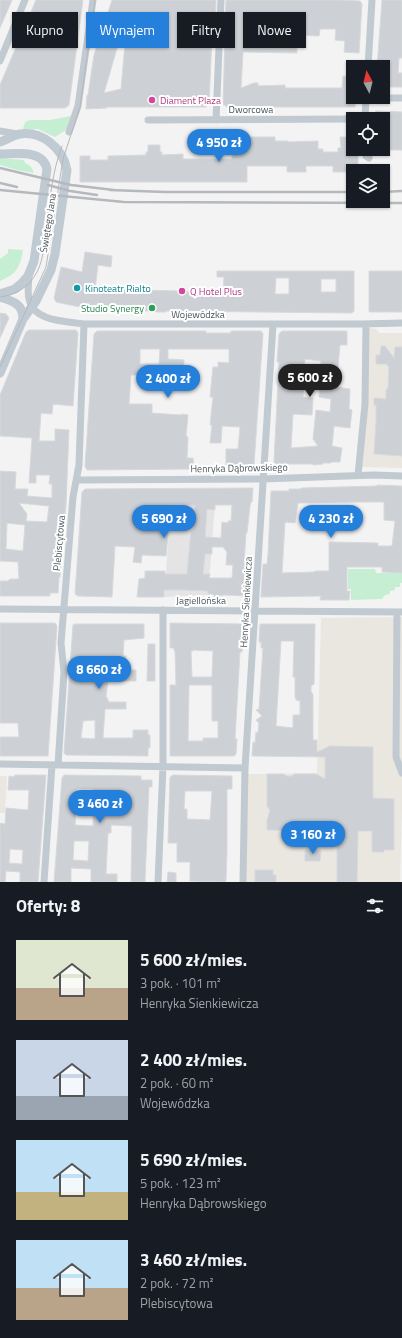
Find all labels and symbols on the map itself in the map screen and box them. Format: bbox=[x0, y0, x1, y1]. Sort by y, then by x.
north arrow bbox=[346, 60, 390, 104]
place label: Diament Plaza bbox=[160, 93, 221, 108]
marker: Diament Plaza bbox=[147, 95, 157, 105]
street label: Dworcowa bbox=[229, 102, 273, 117]
pin: 4 950 zł bbox=[178, 129, 260, 163]
street label: Świętego Jana bbox=[36, 192, 60, 254]
place label: Kinoteatr Rialto bbox=[85, 281, 151, 296]
marker: Kinoteatr Rialto bbox=[72, 283, 82, 293]
place label: Q Hotel Plus bbox=[190, 284, 242, 299]
marker: Q Hotel Plus bbox=[177, 286, 187, 296]
place label: Studio Synergy bbox=[81, 301, 144, 316]
marker: Studio Synergy bbox=[147, 303, 157, 313]
street label: Wojewódzka bbox=[171, 307, 225, 322]
pin: 5 600 zł bbox=[269, 364, 351, 398]
pin: 2 400 zł bbox=[127, 365, 209, 399]
street label: Henryka Dąbrowskiego bbox=[190, 460, 288, 476]
pin: 5 690 zł bbox=[123, 505, 205, 539]
pin: 4 230 zł bbox=[290, 505, 372, 539]
street label: Plebiscytowa bbox=[49, 514, 69, 572]
street label: Henryka Sienkiewicza bbox=[236, 556, 256, 648]
street label: Jagiellońska bbox=[176, 593, 226, 608]
pin: 8 660 zł bbox=[58, 656, 140, 690]
pin: 3 460 zł bbox=[59, 790, 141, 824]
pin: 3 160 zł bbox=[272, 821, 354, 855]

